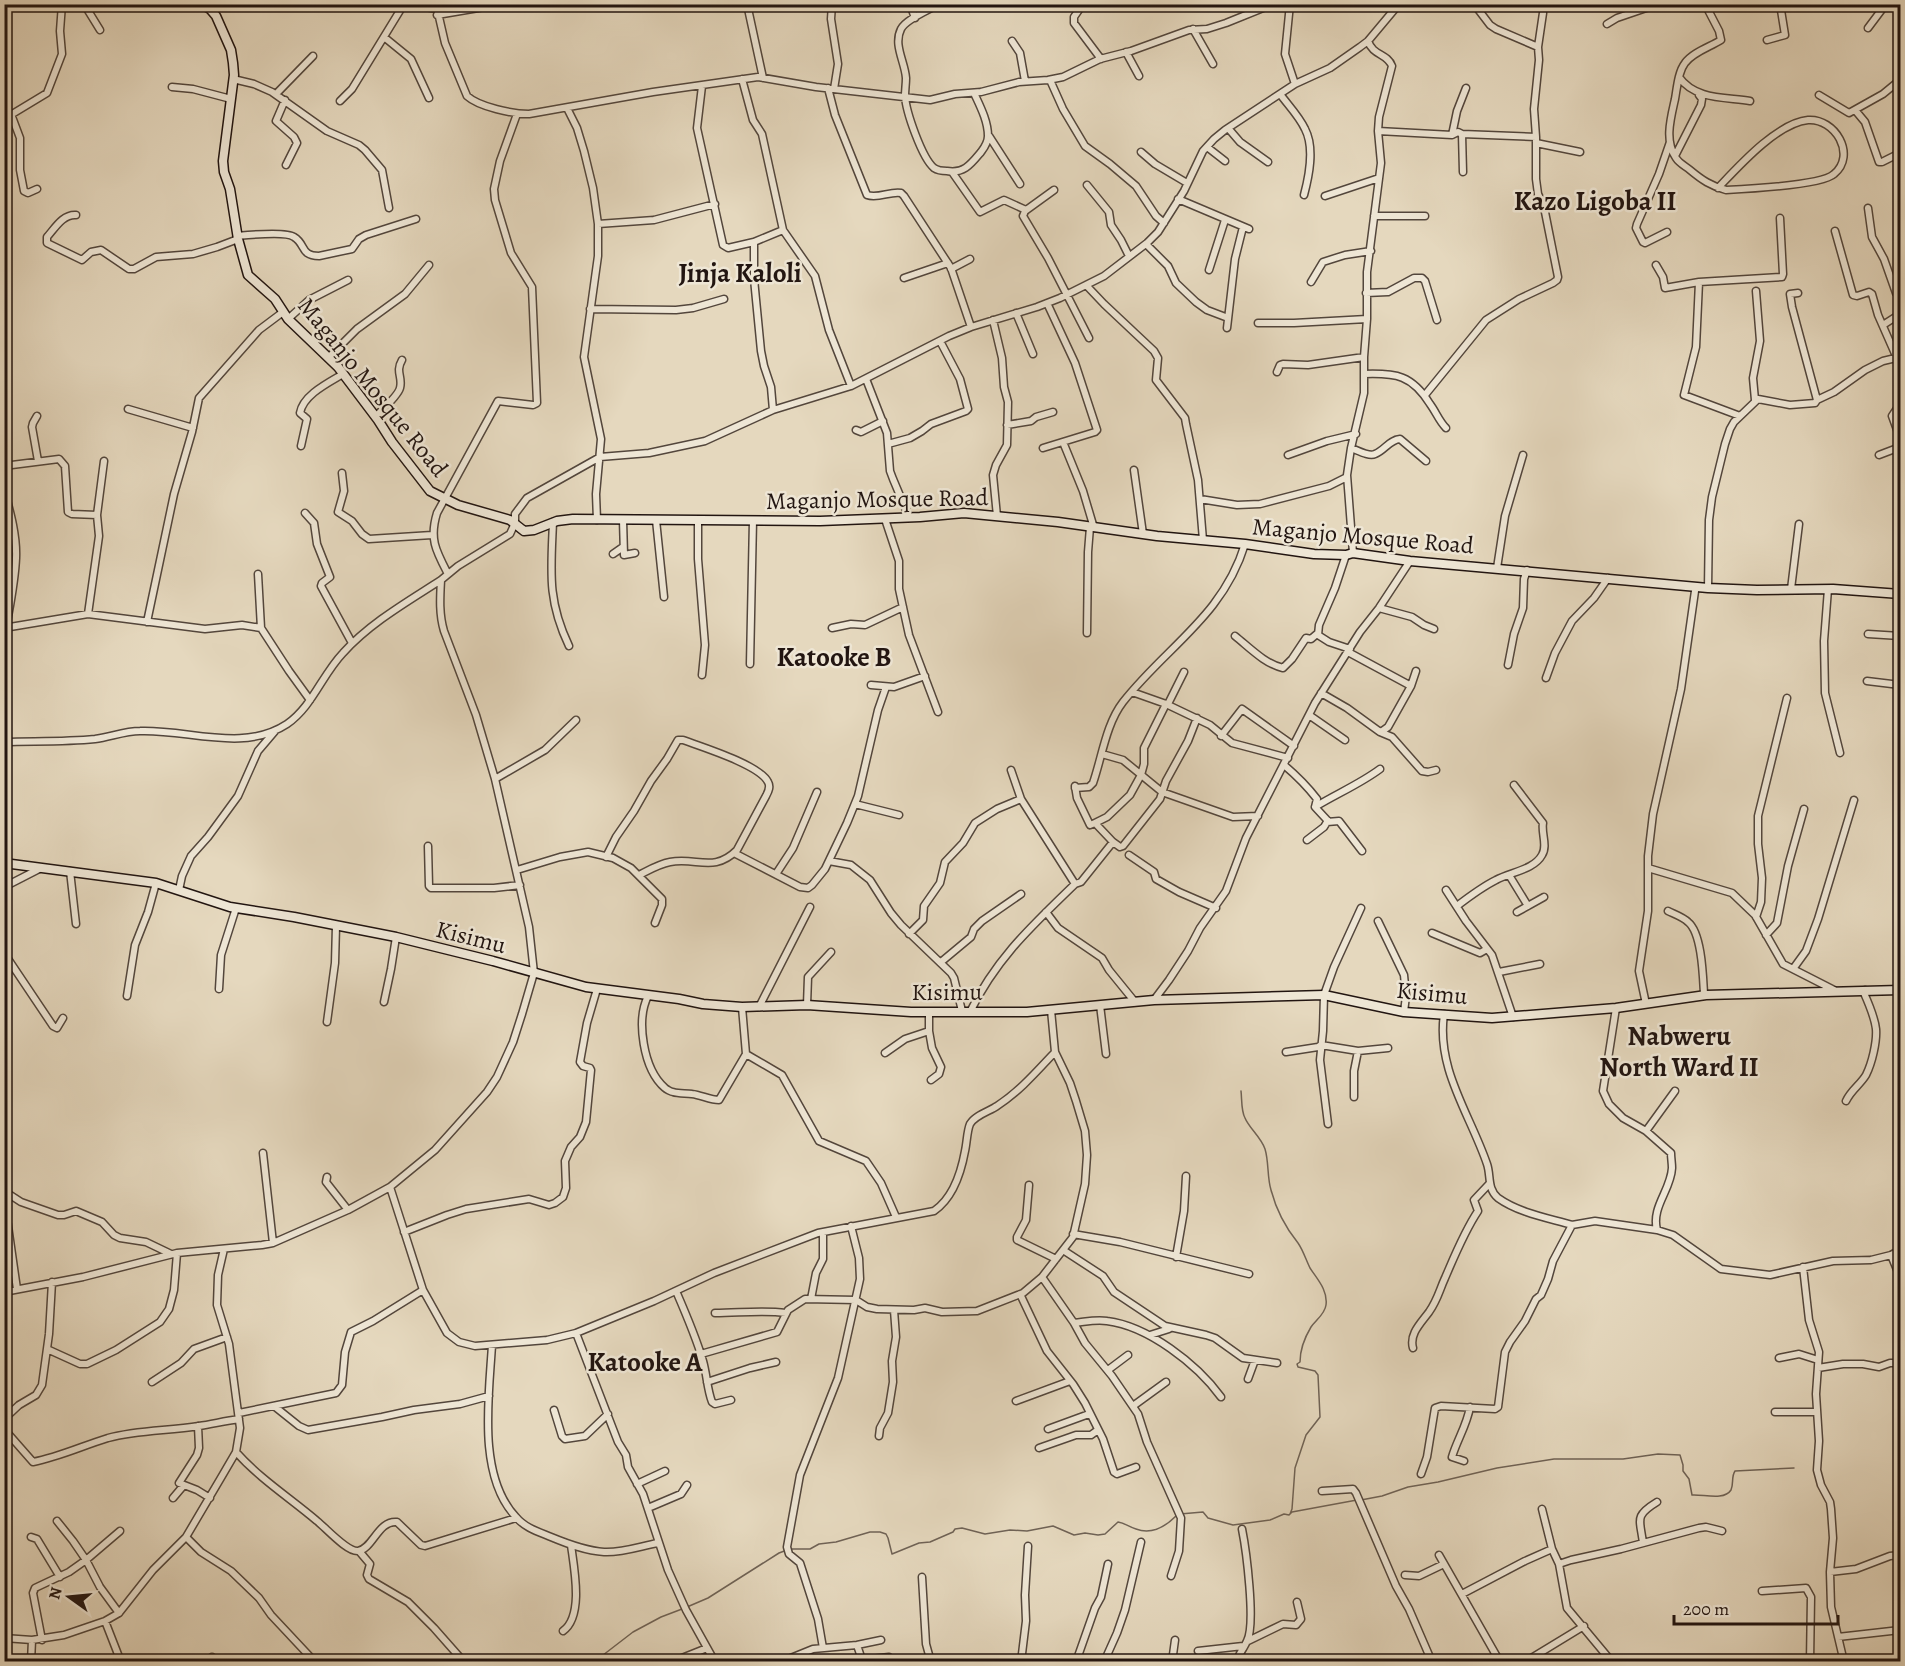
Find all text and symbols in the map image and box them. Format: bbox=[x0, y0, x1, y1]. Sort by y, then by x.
district label: Kazo Ligoba II bbox=[1514, 183, 1676, 219]
district label: Jinja Kaloli bbox=[678, 255, 802, 291]
street label: Maganjo Mosque Road bbox=[291, 291, 455, 484]
street label: Maganjo Mosque Road bbox=[766, 481, 989, 517]
street label: Maganjo Mosque Road bbox=[1251, 510, 1475, 562]
district label: Katooke B bbox=[777, 639, 891, 675]
street label: Kisimu bbox=[433, 913, 509, 961]
street label: Kisimu bbox=[1395, 974, 1469, 1012]
street label: Kisimu bbox=[911, 976, 983, 1008]
district label: Nabweru North Ward II bbox=[1599, 1018, 1759, 1085]
district label: Katooke A bbox=[588, 1344, 704, 1380]
north arrow bbox=[39, 1567, 99, 1627]
text: N bbox=[43, 1585, 68, 1602]
scale bar bbox=[1674, 1588, 1838, 1626]
text: 200 m bbox=[1683, 1597, 1729, 1621]

